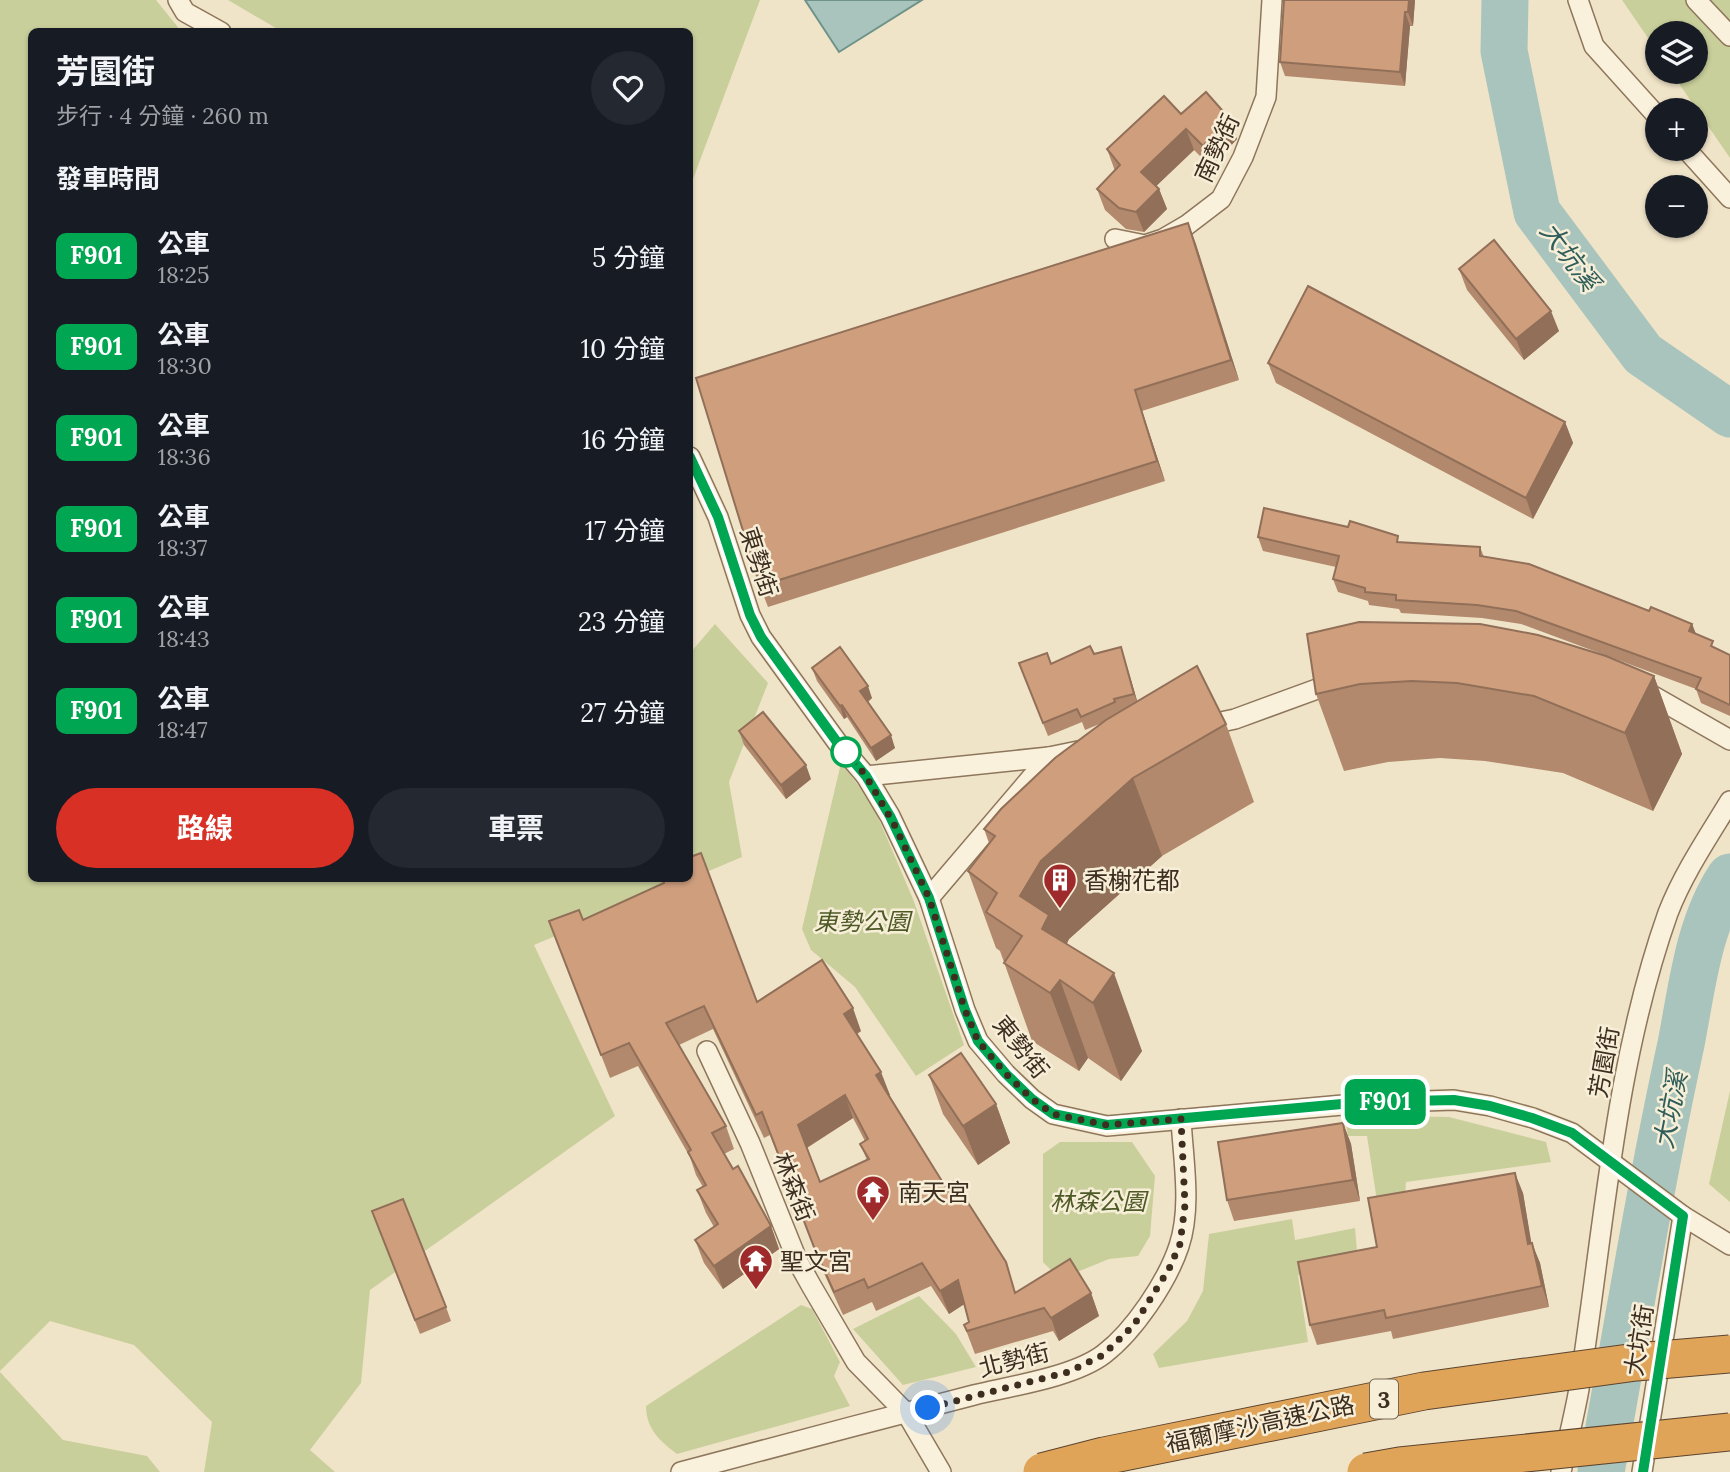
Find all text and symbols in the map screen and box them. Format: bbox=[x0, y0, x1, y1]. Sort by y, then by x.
map controls bbox=[1645, 21, 1708, 238]
button: layers bbox=[1645, 21, 1708, 84]
text: 芳園街 bbox=[56, 50, 155, 92]
button: heart bbox=[591, 51, 665, 125]
button: + bbox=[1645, 98, 1708, 161]
text: 步行 · 4 分鐘 · 260 m bbox=[56, 101, 269, 130]
street label: 南勢街 bbox=[1188, 109, 1246, 187]
text: 發車時間 bbox=[56, 162, 160, 195]
button: − bbox=[1645, 175, 1708, 238]
water label: 大坑溪 bbox=[1533, 215, 1609, 300]
text: 公車 bbox=[158, 227, 210, 260]
text: F901 bbox=[70, 240, 123, 271]
text: 5 分鐘 bbox=[592, 241, 665, 274]
text: 18:25 bbox=[158, 260, 209, 289]
text: 公車 bbox=[158, 318, 210, 351]
text: F901 bbox=[70, 331, 123, 362]
text: 10 分鐘 bbox=[581, 332, 665, 365]
text: 18:30 bbox=[158, 351, 212, 380]
text: 公車 bbox=[158, 409, 210, 442]
text: F901 bbox=[70, 422, 123, 453]
text: 16 分鐘 bbox=[582, 423, 665, 456]
text: 18:36 bbox=[158, 442, 211, 471]
text: 公車 bbox=[158, 500, 210, 533]
text: F901 bbox=[70, 513, 123, 544]
text: 17 分鐘 bbox=[585, 514, 665, 547]
street label: 東勢街 bbox=[733, 523, 785, 601]
text: 18:37 bbox=[158, 533, 207, 562]
text: 公車 bbox=[158, 591, 210, 624]
text: F901 bbox=[70, 604, 123, 635]
text: 23 分鐘 bbox=[578, 605, 665, 638]
text: 18:43 bbox=[158, 624, 210, 653]
text: 公車 bbox=[158, 682, 210, 715]
text: F901 bbox=[70, 695, 123, 726]
text: 27 分鐘 bbox=[580, 696, 665, 729]
text: 18:47 bbox=[158, 715, 208, 744]
unlabelled marker bbox=[831, 737, 861, 767]
button: 路線 bbox=[56, 788, 354, 868]
button: 車票 bbox=[368, 788, 665, 868]
building icon: 香榭花都 bbox=[1041, 861, 1079, 910]
place label: 香榭花都 bbox=[1084, 865, 1180, 896]
park label: 東勢公園 bbox=[814, 906, 913, 937]
street label: 東勢街 bbox=[986, 1009, 1056, 1085]
street label: 芳園街 bbox=[1582, 1024, 1626, 1100]
water label: 大坑溪 bbox=[1646, 1065, 1694, 1151]
line badge: F901 bbox=[1336, 1079, 1434, 1125]
text: F901 bbox=[1359, 1086, 1411, 1117]
street label: 林森街 bbox=[766, 1148, 822, 1226]
temple icon: 南天宮 bbox=[854, 1173, 892, 1222]
place label: 南天宮 bbox=[898, 1177, 970, 1208]
park label: 林森公園 bbox=[1050, 1186, 1149, 1217]
temple icon: 聖文宮 bbox=[737, 1242, 775, 1291]
place label: 聖文宮 bbox=[780, 1246, 852, 1277]
street label: 大坑街 bbox=[1618, 1302, 1660, 1378]
street label: 北勢街 bbox=[975, 1336, 1053, 1384]
road number: 3 bbox=[1370, 1380, 1398, 1418]
street label: 福爾摩沙高速公路 bbox=[1163, 1389, 1357, 1459]
your location bbox=[910, 1390, 945, 1425]

